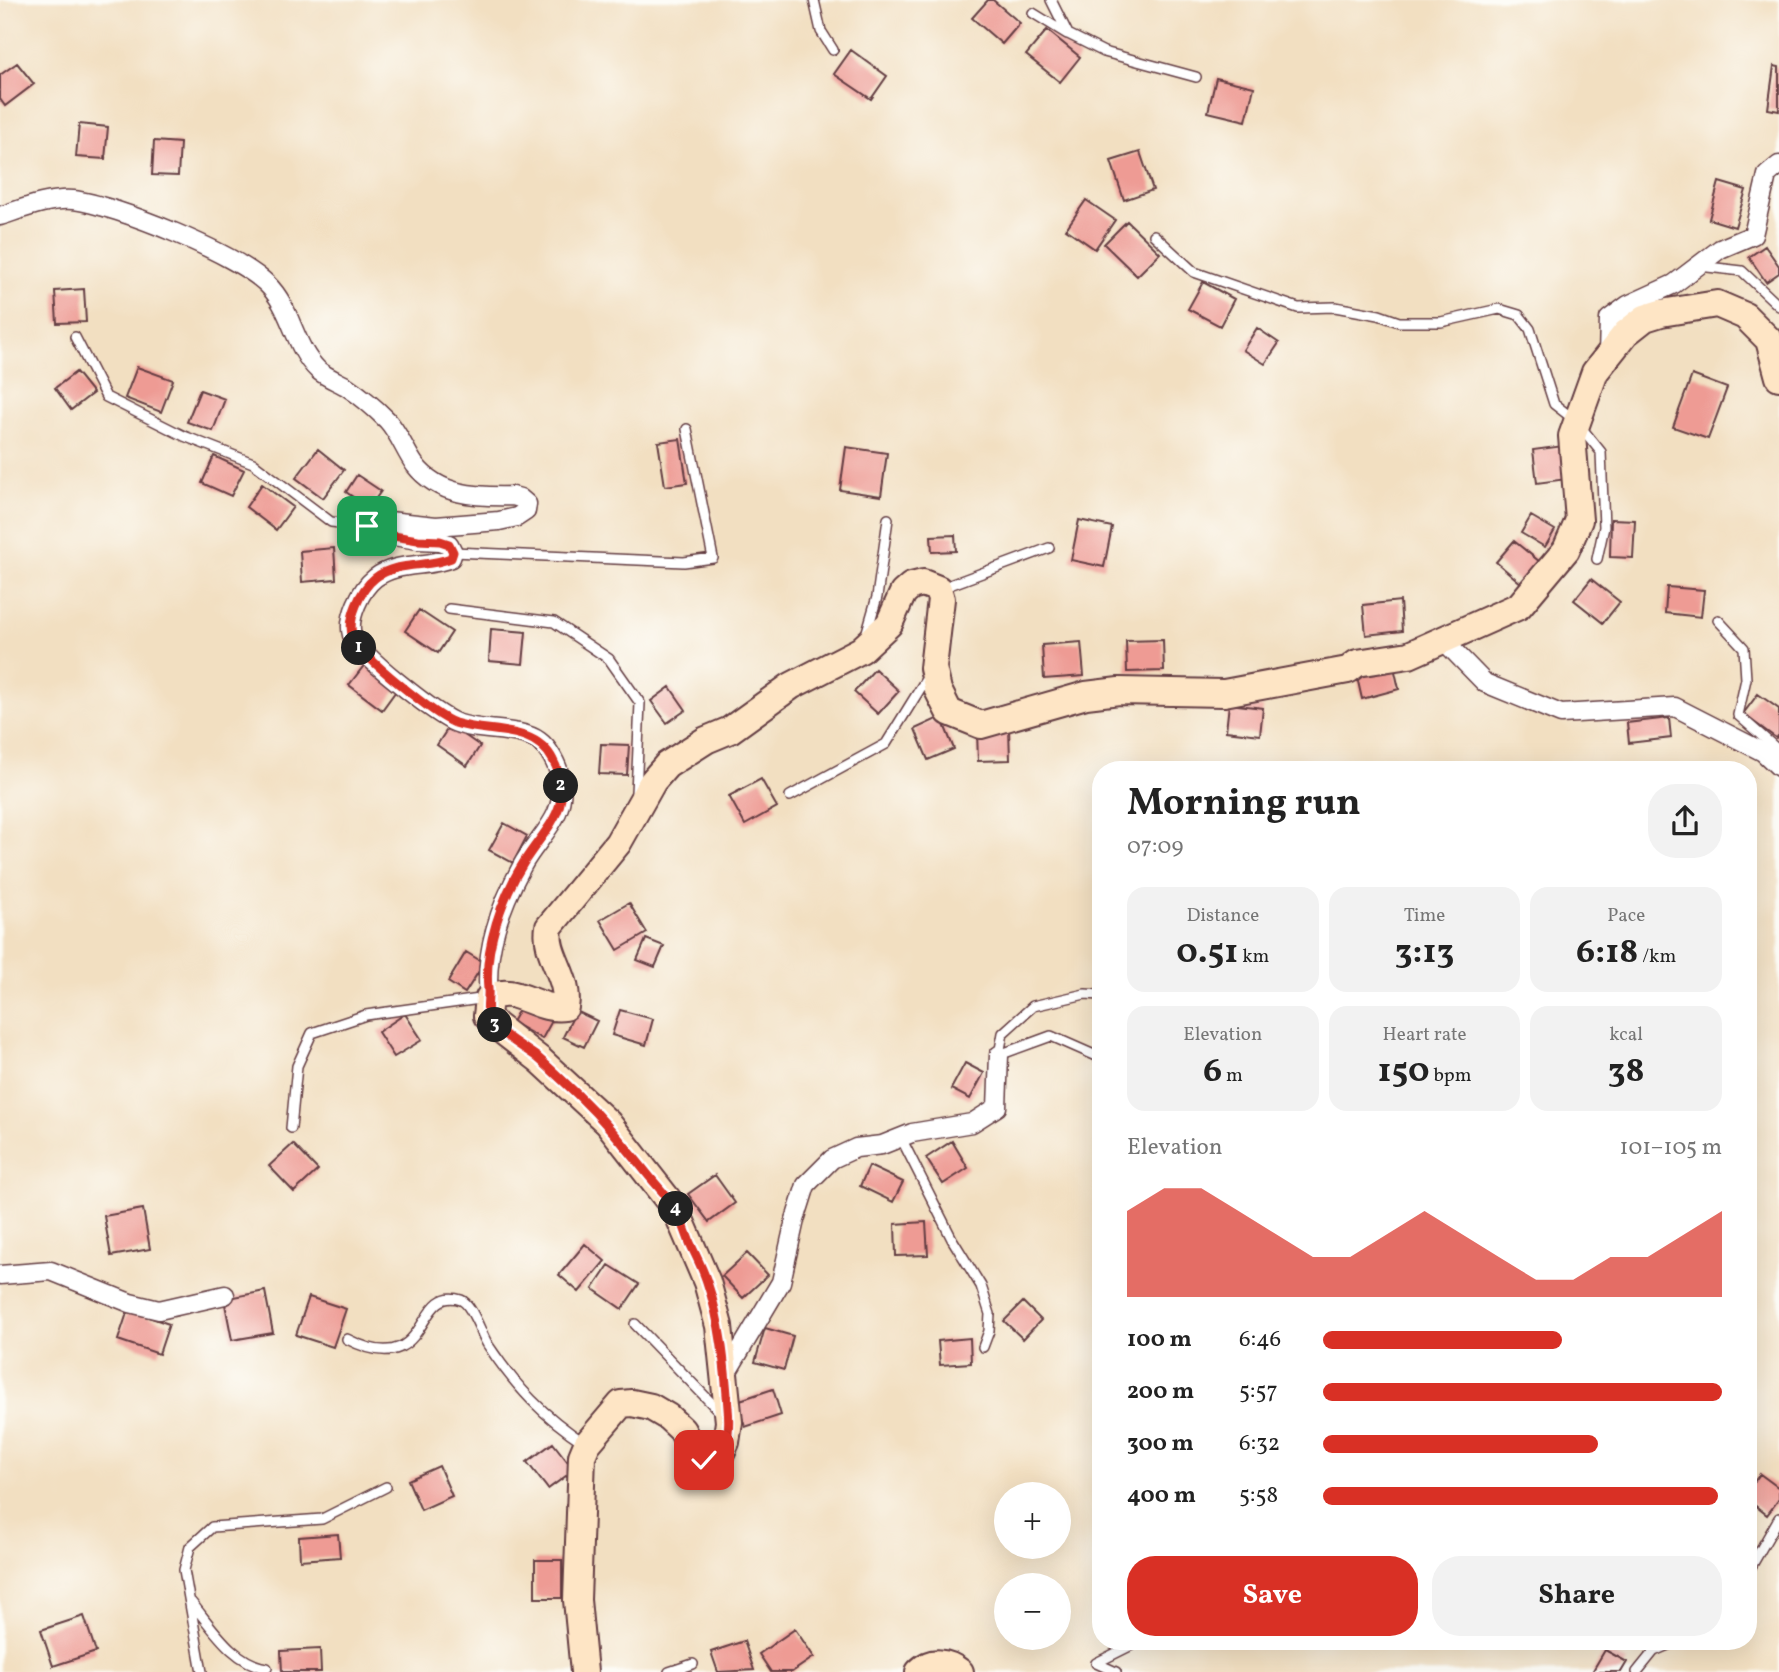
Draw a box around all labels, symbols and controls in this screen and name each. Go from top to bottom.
pin [337,496,397,556]
icon: arrive [348,507,386,545]
pin: 1 [342,630,376,666]
text: 1 [355,634,362,660]
pin: 2 [544,768,578,804]
text: 2 [556,772,565,798]
text: Morning run [1127,778,1361,831]
button: share [1648,784,1722,858]
text: 07:09 [1127,831,1183,863]
text: Distance [1186,903,1259,929]
text: Time [1404,903,1445,929]
text: Pace [1607,903,1645,929]
text: 0.51 [1176,929,1238,977]
text: 3:13 [1395,929,1454,977]
text: 6:18 [1576,929,1638,977]
text: km [1238,944,1269,970]
text: /km [1638,944,1676,970]
pin: 3 [477,1007,512,1042]
text: 3 [490,1011,499,1037]
text: Elevation [1183,1022,1262,1048]
text: Heart rate [1383,1022,1466,1048]
text: kcal [1609,1022,1643,1048]
text: 6 [1203,1048,1222,1096]
text: 150 [1377,1048,1430,1096]
text: 38 [1608,1048,1645,1096]
text: m [1222,1063,1243,1089]
text: bpm [1430,1063,1472,1089]
text: Elevation [1127,1132,1223,1164]
text: 101–105 m [1619,1132,1722,1164]
pin: 4 [658,1192,694,1226]
text: 4 [670,1195,681,1221]
text: 100 m [1127,1324,1192,1356]
text: 6:46 [1239,1324,1281,1356]
text: 200 m [1127,1376,1194,1408]
text: 5:57 [1239,1376,1278,1408]
text: 300 m [1127,1428,1194,1460]
text: 6:32 [1239,1428,1280,1460]
pin [674,1430,734,1490]
icon: check [685,1441,723,1479]
text: 400 m [1127,1480,1196,1512]
text: 5:58 [1239,1480,1278,1512]
map controls [994,1482,1071,1650]
button: + [994,1482,1071,1559]
button: Save [1127,1556,1418,1636]
button: Share [1432,1556,1722,1636]
button: − [994,1573,1071,1650]

